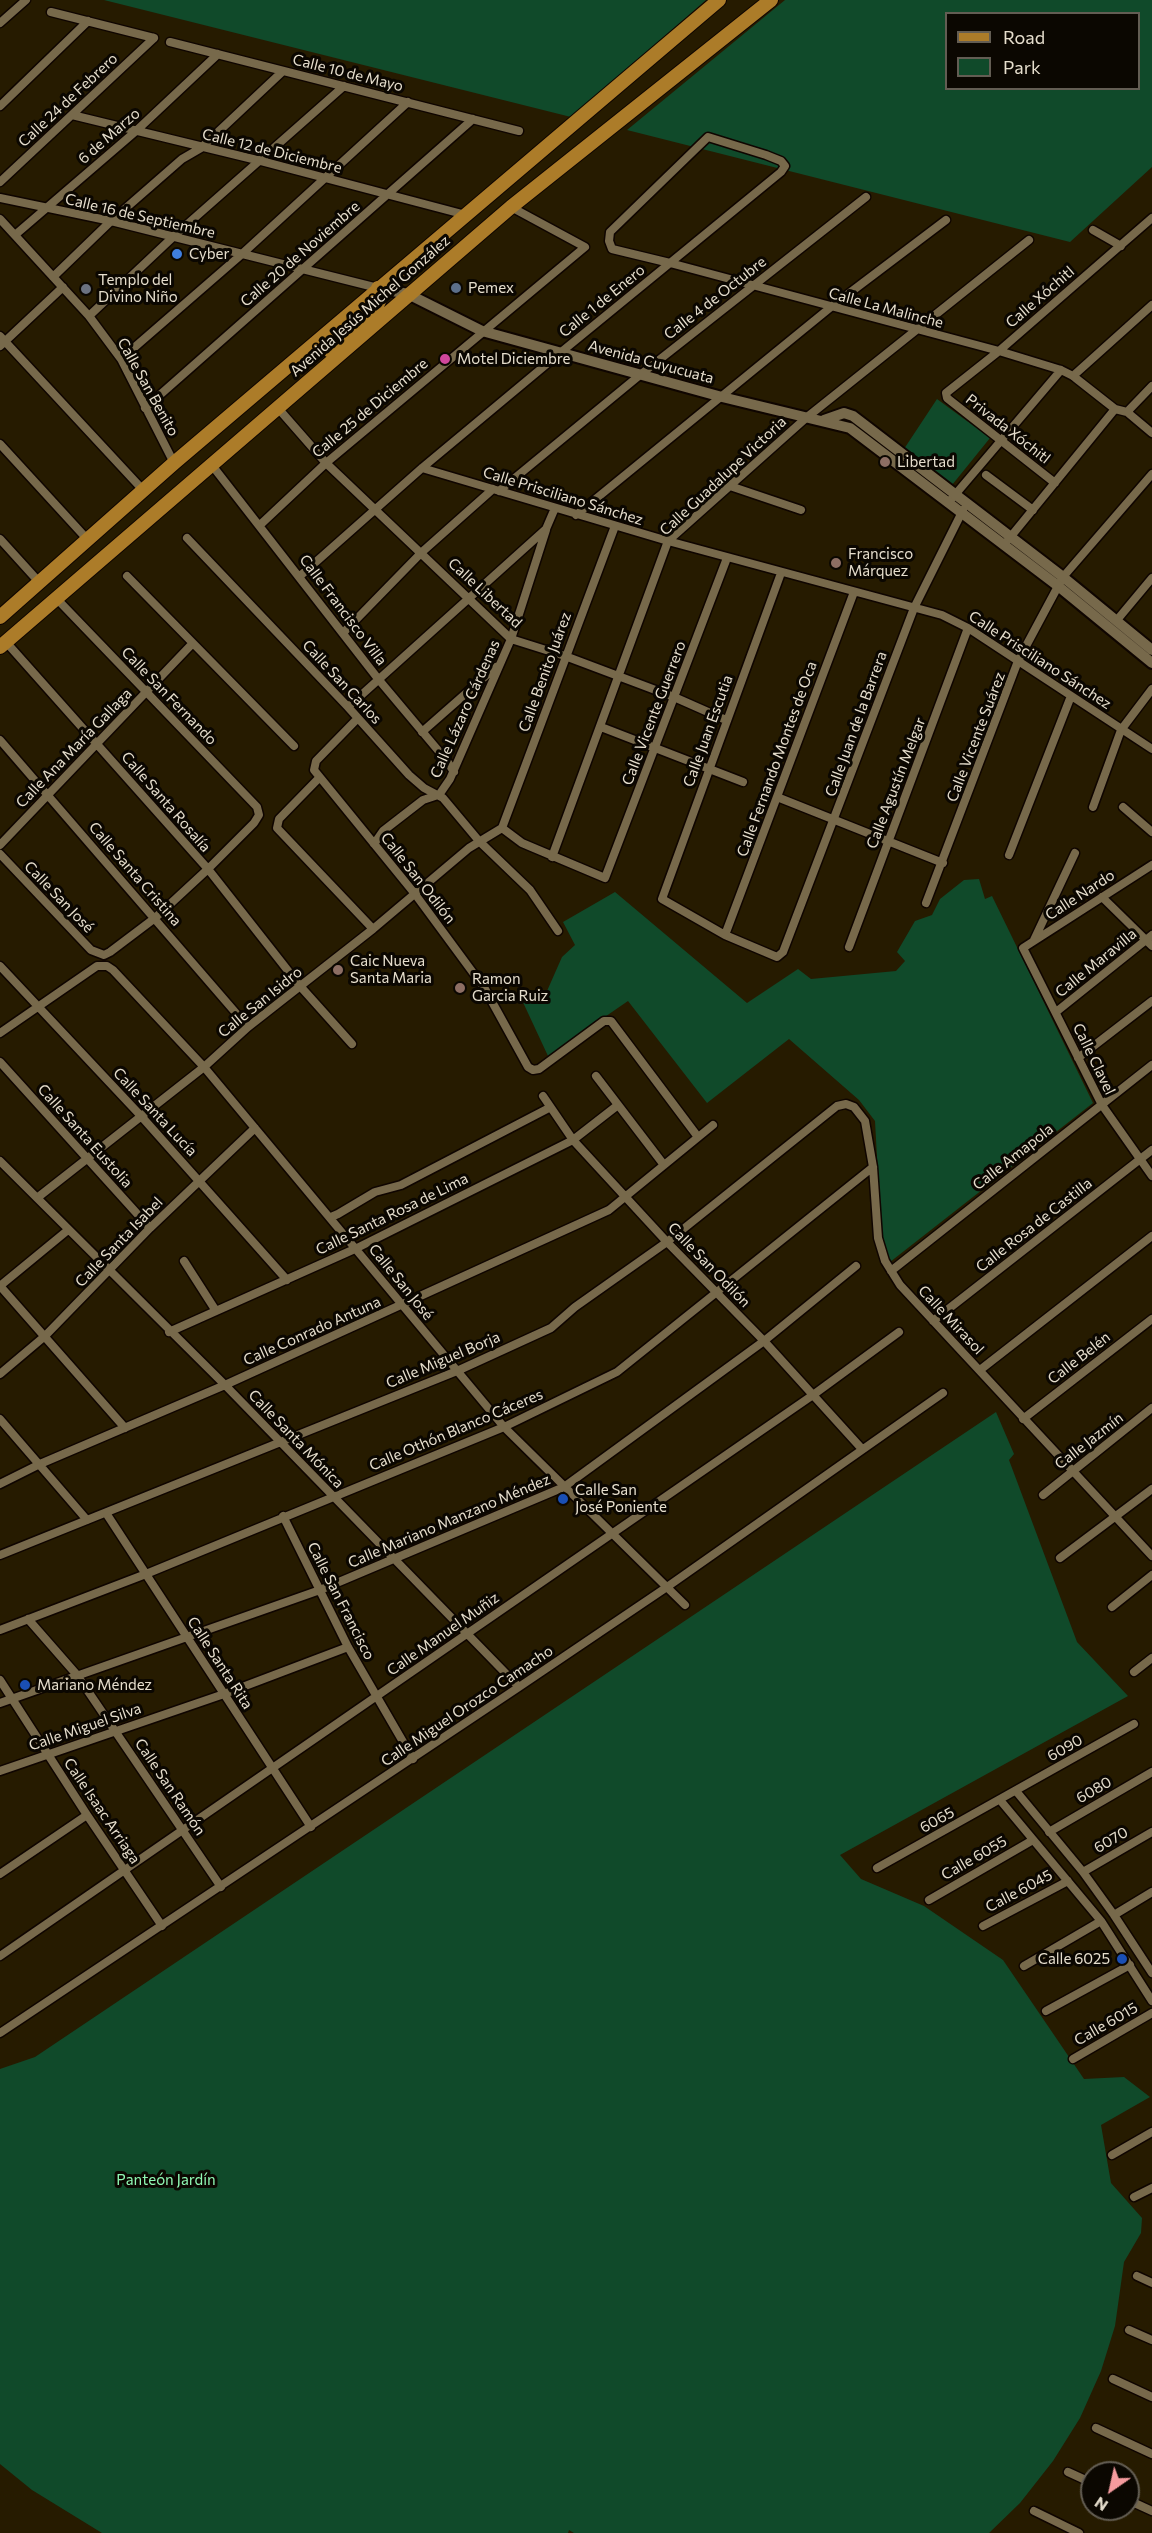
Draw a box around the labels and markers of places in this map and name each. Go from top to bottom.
place label: Cyber [189,245,230,263]
marker: Cyber [170,247,184,261]
place label: Templo del Divino Niño [98,271,178,306]
place label: Pemex [468,279,514,297]
marker: Pemex [449,281,463,295]
marker: Templo del Divino Niño [79,282,93,296]
place label: Motel Diciembre [457,350,571,368]
marker: Motel Diciembre [438,352,452,366]
place label: Libertad [897,453,955,471]
marker: Libertad [878,455,892,469]
place label: Francisco Márquez [848,545,913,580]
marker: Francisco Márquez [829,556,843,570]
place label: Caic Nueva Santa Maria [350,952,432,987]
marker: Caic Nueva Santa Maria [331,963,345,977]
place label: Ramon Garcia Ruiz [472,970,548,1005]
marker: Ramon Garcia Ruiz [453,981,467,995]
place label: Calle San José Poniente [575,1481,667,1516]
marker: Calle San José Poniente [556,1492,570,1506]
place label: Mariano Méndez [37,1676,152,1694]
marker: Mariano Méndez [18,1678,32,1692]
place label: Calle 6025 [1038,1950,1110,1968]
marker: Calle 6025 [1115,1952,1129,1966]

